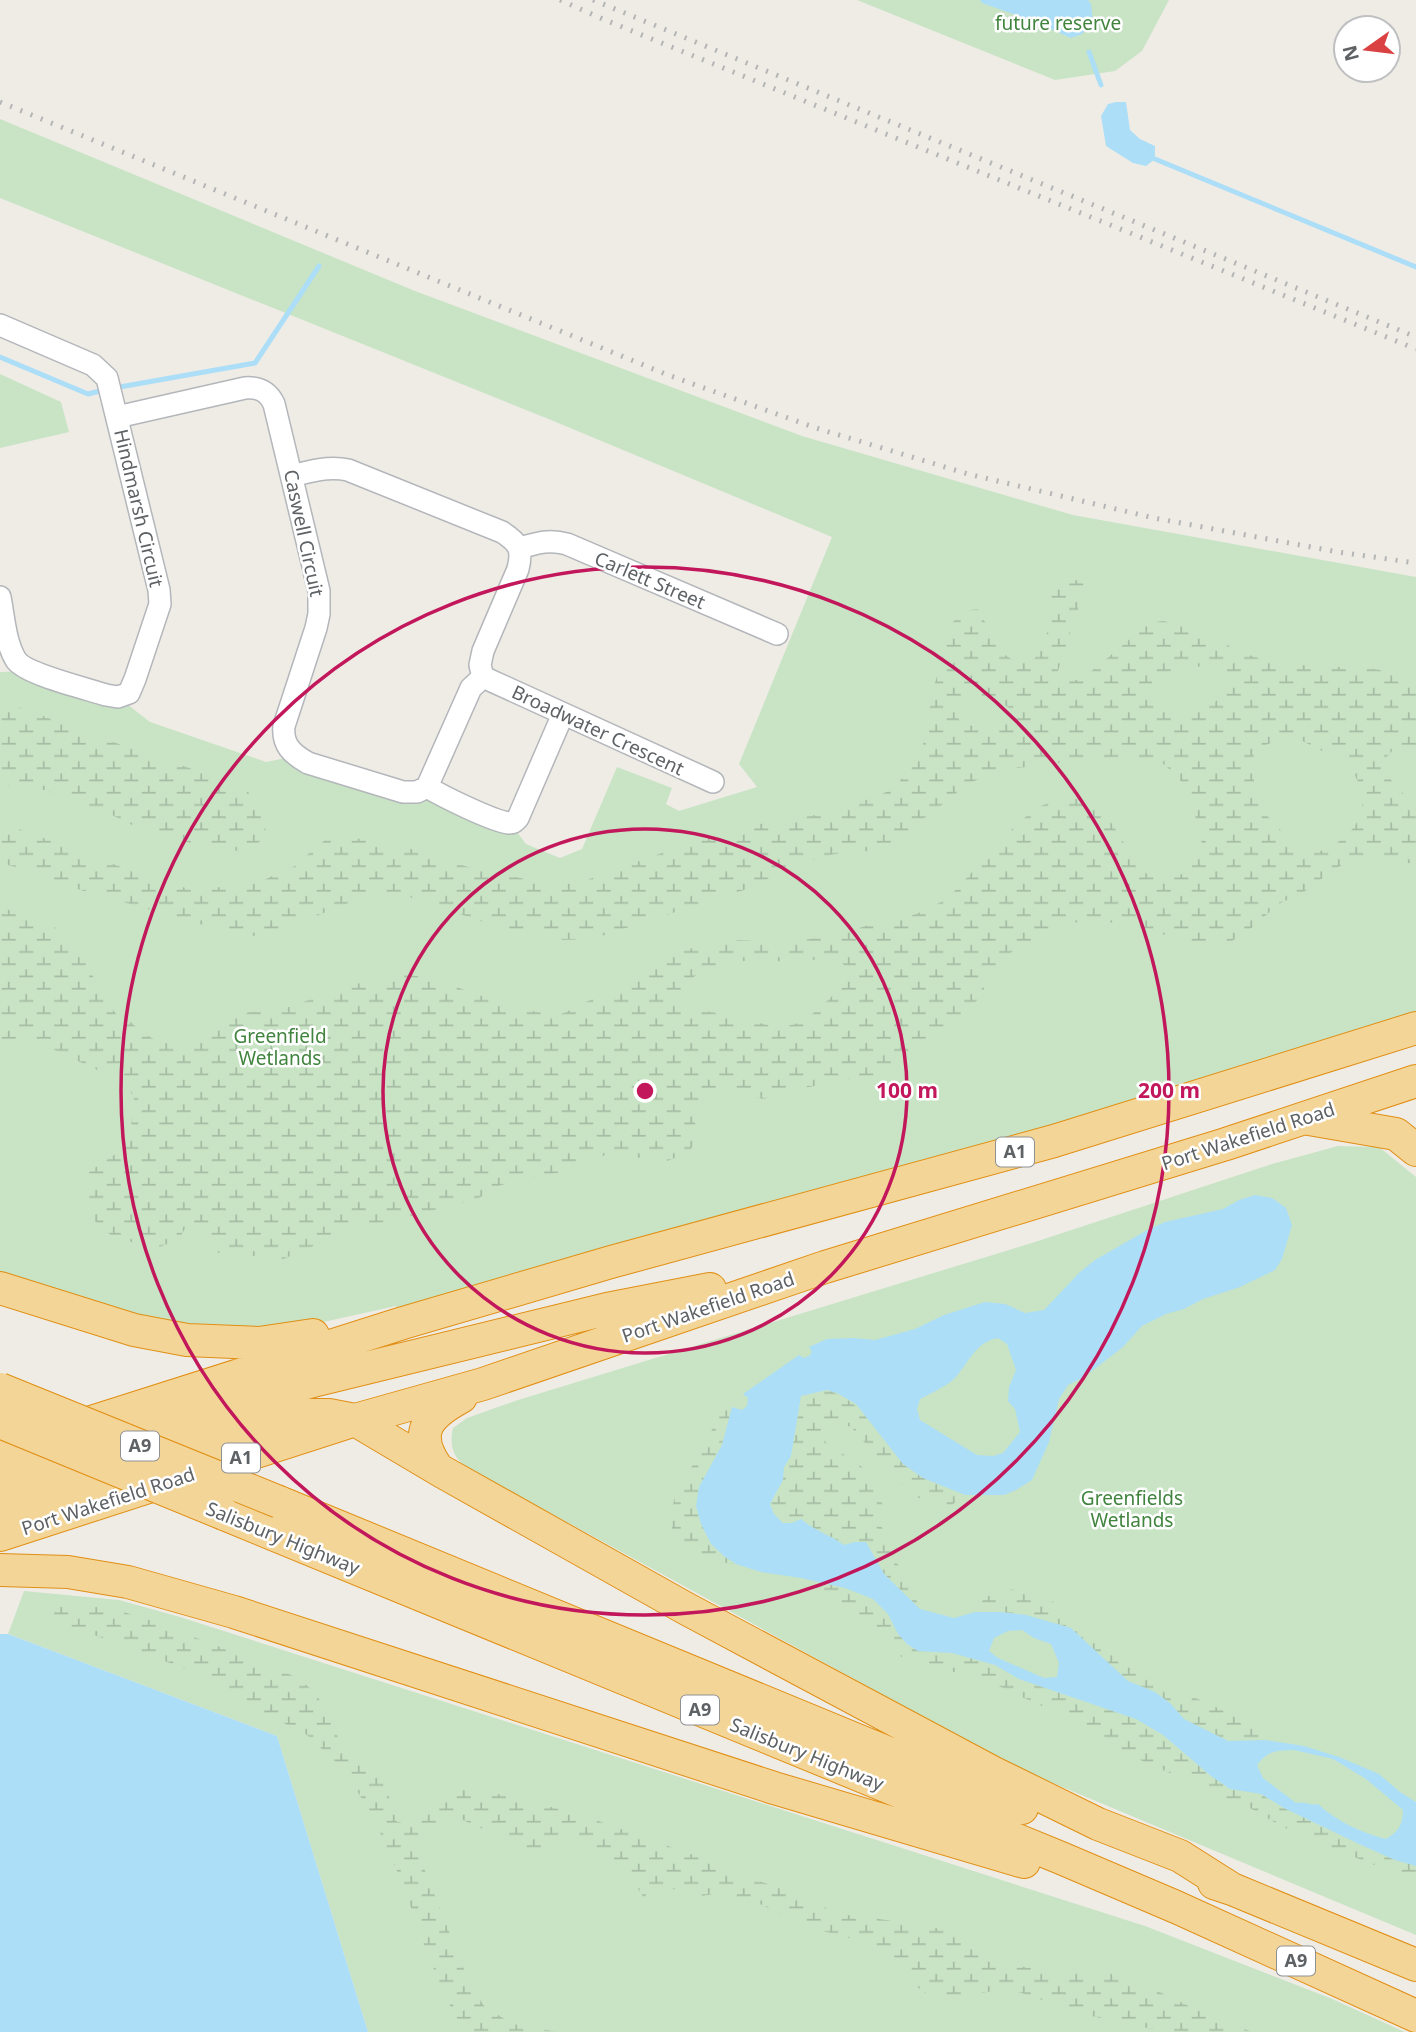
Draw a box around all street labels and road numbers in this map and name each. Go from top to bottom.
street label: Hindmarsh Circuit [108,426,170,590]
street label: Caswell Circuit [278,467,330,599]
street label: Carlett Street [591,545,709,615]
street label: Broadwater Crescent [508,679,689,781]
street label: Port Wakefield Road [1158,1096,1338,1176]
road number: A1 [996,1138,1034,1167]
street label: Port Wakefield Road [618,1265,798,1349]
road number: A9 [121,1432,159,1461]
road number: A1 [222,1443,260,1472]
street label: Port Wakefield Road [18,1461,198,1541]
street label: Salisbury Highway [202,1495,364,1581]
road number: A9 [681,1695,719,1724]
street label: Salisbury Highway [726,1711,888,1797]
road number: A9 [1277,1947,1315,1976]

